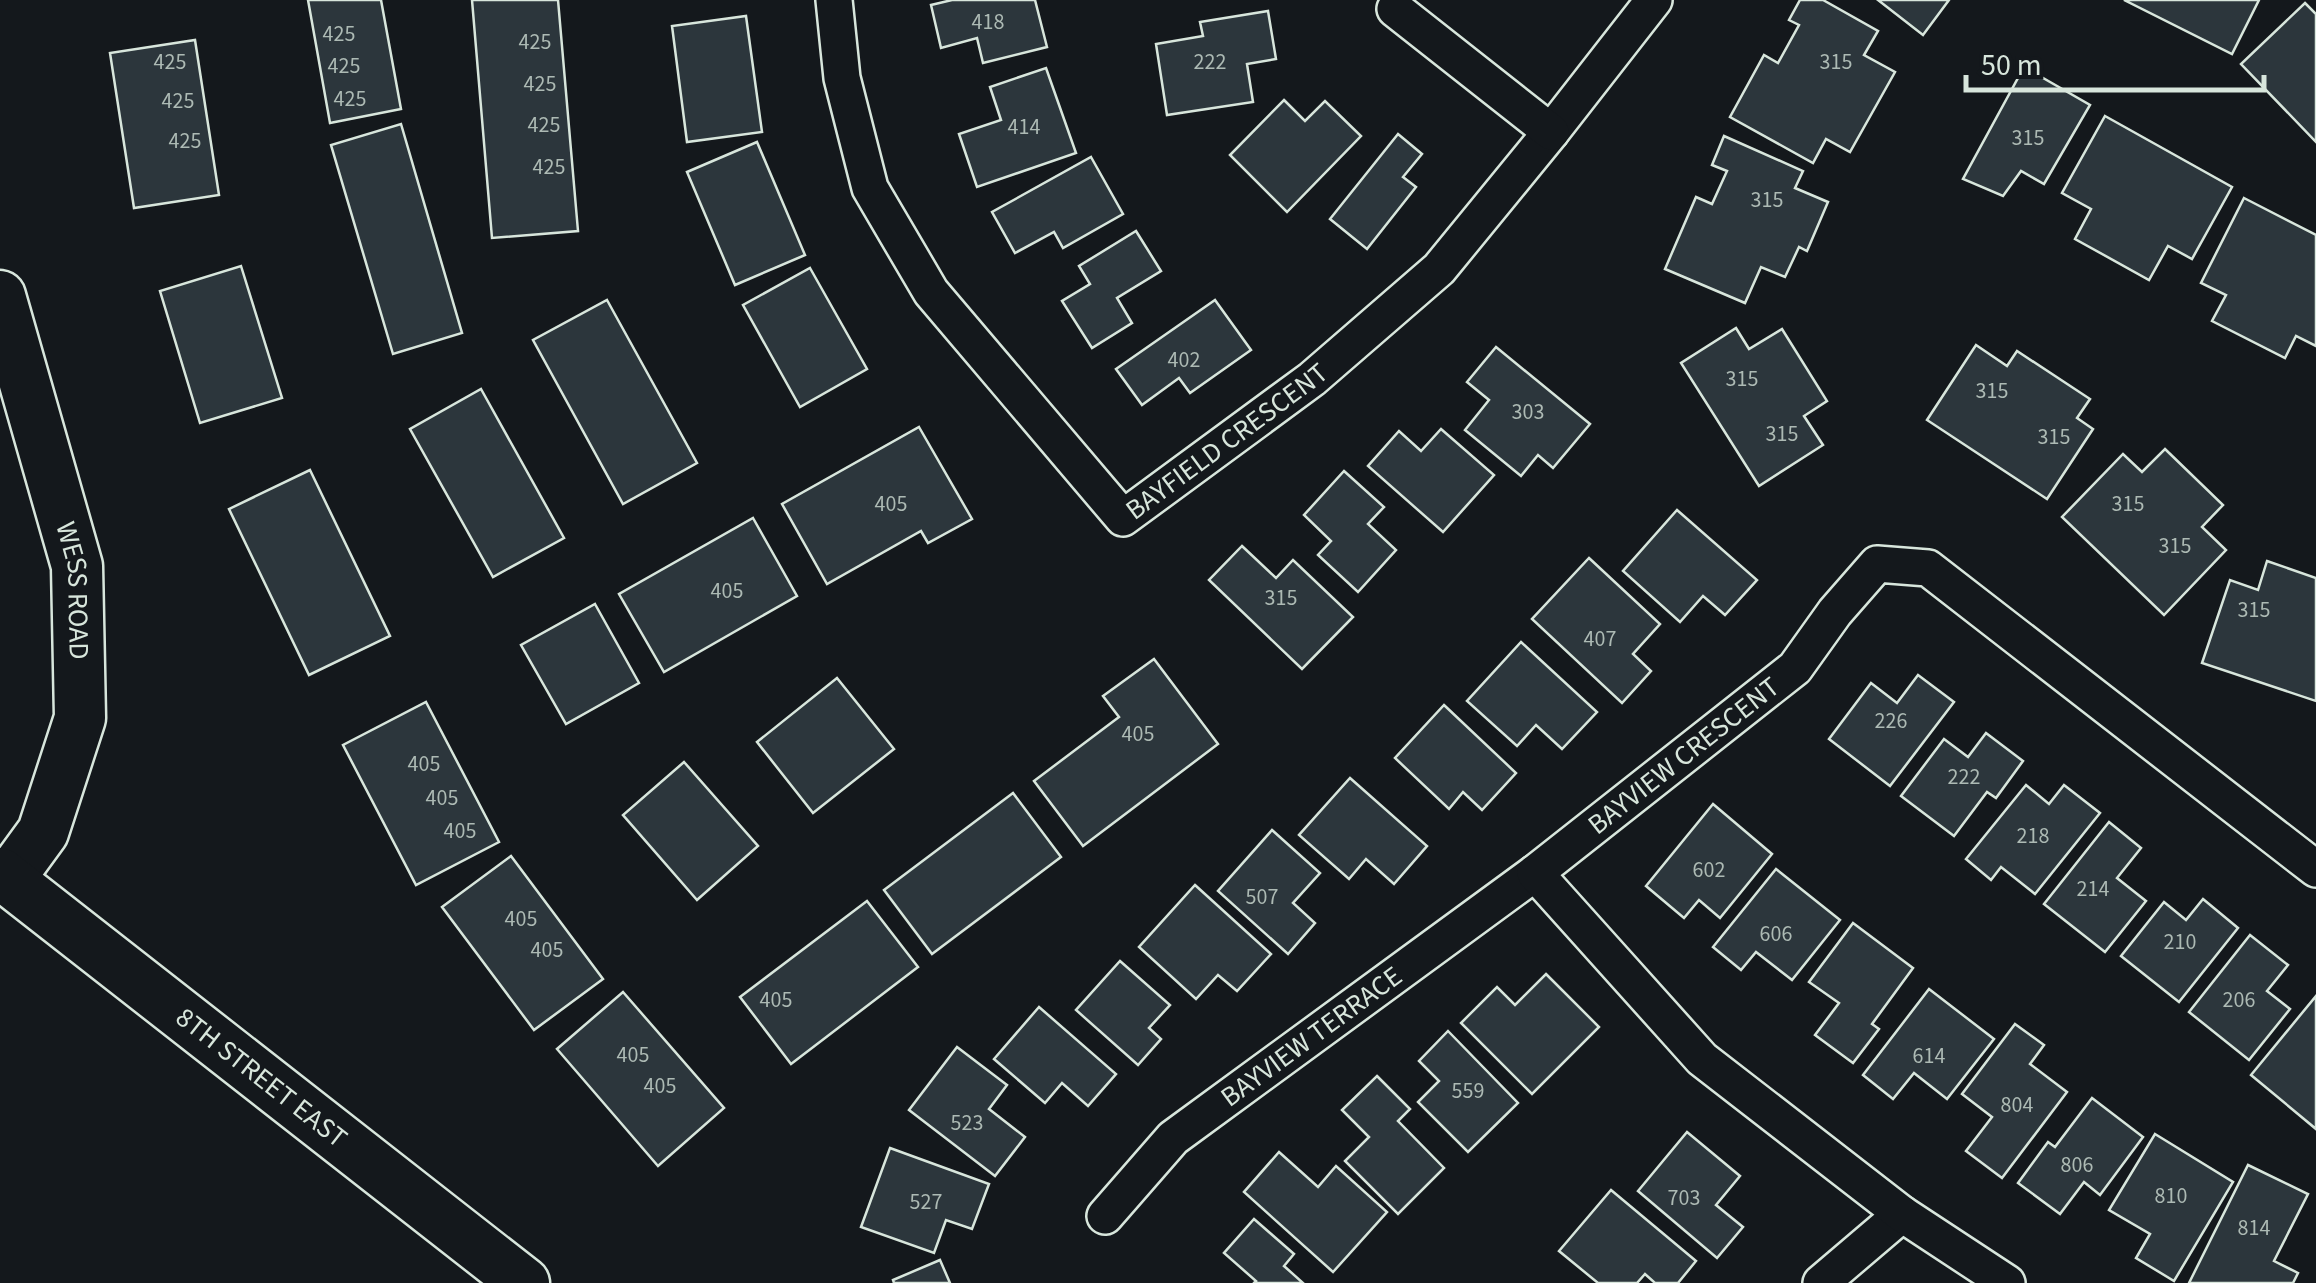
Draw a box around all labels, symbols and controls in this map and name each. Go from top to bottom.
house number: 418 [972,6,1004,38]
house number: 425 [323,18,355,50]
house number: 425 [519,26,551,58]
scale bar [1966,30,2264,92]
text: 50 m [1981,44,2042,87]
house number: 425 [154,46,186,78]
house number: 222 [1194,46,1226,78]
house number: 315 [1820,46,1852,78]
house number: 425 [328,50,360,82]
house number: 425 [524,68,556,100]
house number: 425 [334,83,366,115]
house number: 425 [162,85,194,117]
house number: 425 [528,109,560,141]
house number: 414 [1008,111,1040,143]
house number: 315 [2012,122,2044,154]
house number: 425 [169,125,201,157]
house number: 425 [533,151,565,183]
house number: 315 [1751,184,1783,216]
house number: 402 [1168,344,1200,376]
street label: BAYFIELD CRESCENT [1117,354,1337,530]
house number: 315 [1726,363,1758,395]
house number: 315 [1976,375,2008,407]
house number: 303 [1512,396,1544,428]
house number: 315 [1766,418,1798,450]
house number: 315 [2038,421,2070,453]
house number: 405 [875,488,907,520]
house number: 315 [2112,488,2144,520]
street label: WESS ROAD [45,517,99,660]
house number: 315 [2159,530,2191,562]
house number: 405 [711,575,743,607]
house number: 315 [1265,582,1297,614]
house number: 315 [2238,594,2270,626]
house number: 407 [1584,623,1616,655]
street label: BAYVIEW CRESCENT [1579,667,1788,844]
house number: 226 [1875,705,1907,737]
house number: 405 [1122,718,1154,750]
house number: 405 [408,748,440,780]
house number: 222 [1948,761,1980,793]
house number: 405 [426,782,458,814]
house number: 405 [444,815,476,847]
house number: 218 [2017,820,2049,852]
house number: 602 [1693,854,1725,886]
house number: 214 [2077,873,2109,905]
house number: 507 [1246,881,1278,913]
house number: 405 [505,903,537,935]
house number: 606 [1760,918,1792,950]
house number: 210 [2164,926,2196,958]
house number: 405 [531,934,563,966]
street label: BAYVIEW TERRACE [1212,957,1410,1117]
house number: 405 [760,984,792,1016]
house number: 206 [2223,984,2255,1016]
street label: 8TH STREET EAST [167,998,356,1157]
house number: 405 [617,1039,649,1071]
house number: 614 [1913,1040,1945,1072]
house number: 405 [644,1070,676,1102]
house number: 559 [1452,1075,1484,1107]
house number: 804 [2001,1089,2033,1121]
house number: 523 [951,1107,983,1139]
house number: 806 [2061,1149,2093,1181]
house number: 810 [2155,1180,2187,1212]
house number: 703 [1668,1182,1700,1214]
house number: 527 [910,1186,942,1218]
house number: 814 [2238,1212,2270,1244]

